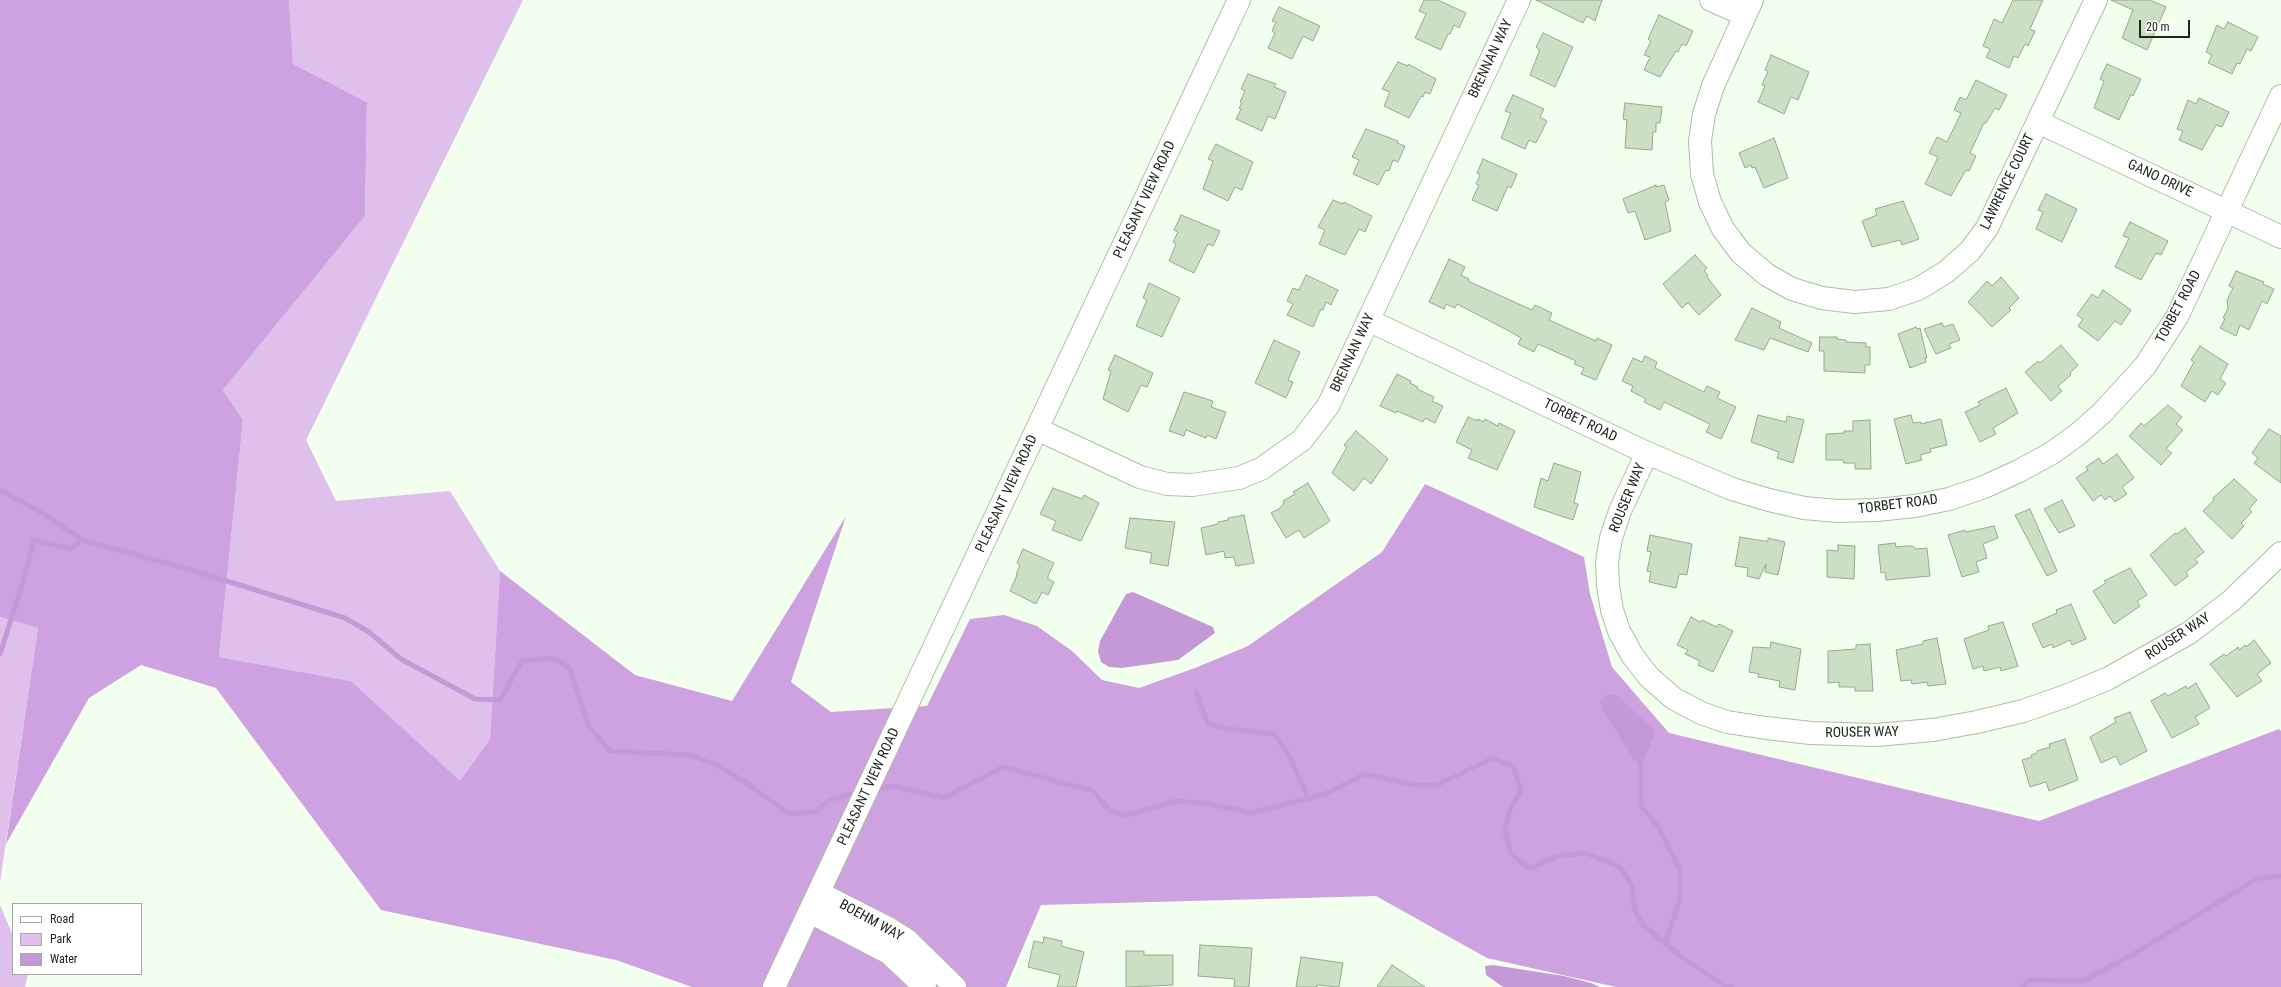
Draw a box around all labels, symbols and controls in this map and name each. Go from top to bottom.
scale bar [2141,12,2192,38]
street label: BRENNAN WAY [1466,17,1516,101]
text: 20 m [2146,20,2170,34]
street label: LAWRENCE COURT [1978,131,2038,233]
street label: PLEASANT VIEW ROAD [1110,139,1180,261]
street label: GANO DRIVE [2125,157,2195,201]
street label: TORBET ROAD [2153,268,2205,346]
street label: BRENNAN WAY [1328,311,1378,395]
street label: TORBET ROAD [1540,396,1620,446]
street label: PLEASANT VIEW ROAD [972,433,1042,555]
street label: ROUSER WAY [1606,461,1650,535]
street label: TORBET ROAD [1857,492,1939,518]
street label: ROUSER WAY [2143,610,2213,664]
street label: ROUSER WAY [1825,724,1899,742]
street label: PLEASANT VIEW ROAD [834,726,904,848]
street label: BOEHM WAY [836,897,906,945]
legend [12,903,142,975]
text: Road [50,912,74,926]
text: Park [50,932,71,946]
text: Water [50,952,78,966]

